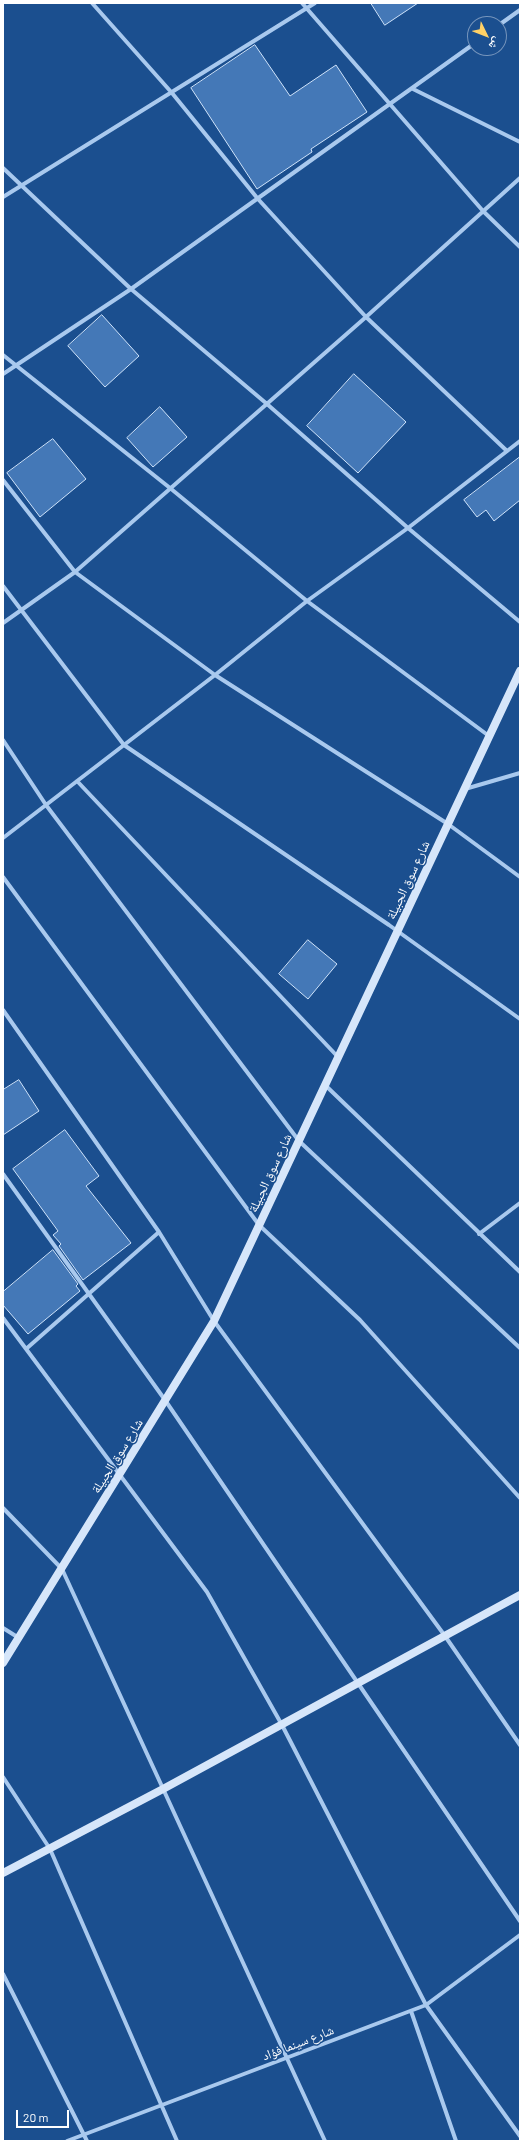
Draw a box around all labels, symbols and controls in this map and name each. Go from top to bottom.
north arrow [467,16,507,56]
text: ش [487,35,504,53]
street label: شارع سوق الجبيلة [383,838,433,922]
street label: شارع سوق الجبيلة [245,1131,295,1215]
street label: شارع سوق الجبيلة [88,1416,146,1496]
street label: شارع سينما فؤاد [260,2022,336,2064]
scale bar [18,2102,71,2128]
text: 20 m [23,2110,49,2124]

